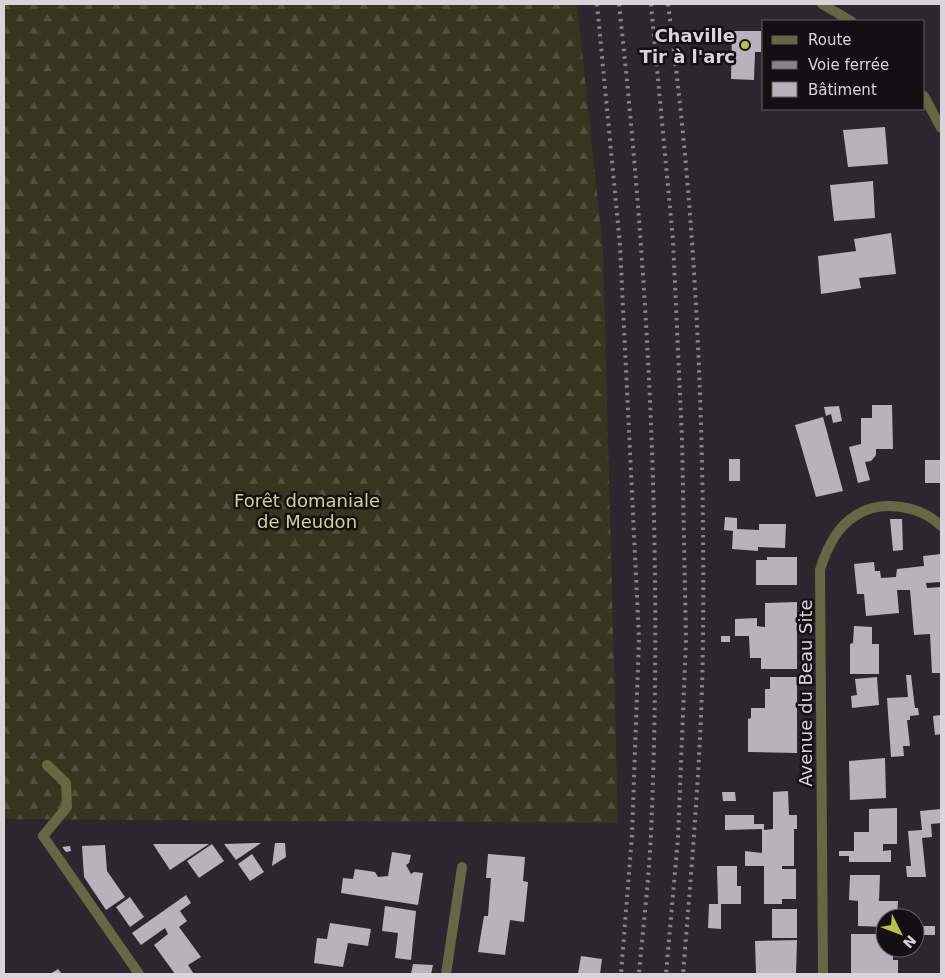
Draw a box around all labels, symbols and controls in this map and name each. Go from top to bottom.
legend [762,20,925,110]
place label: Chaville Tir à l'arc [640,25,735,67]
text: Route [808,31,852,49]
marker: Chaville Tir à l'arc [739,39,751,51]
text: Voie ferrée [808,56,889,74]
text: Bâtiment [808,81,877,99]
park label: Forêt domaniale de Meudon [234,490,380,532]
street label: Avenue du Beau Site [795,599,816,787]
north arrow [875,908,925,958]
text: N [900,932,920,951]

